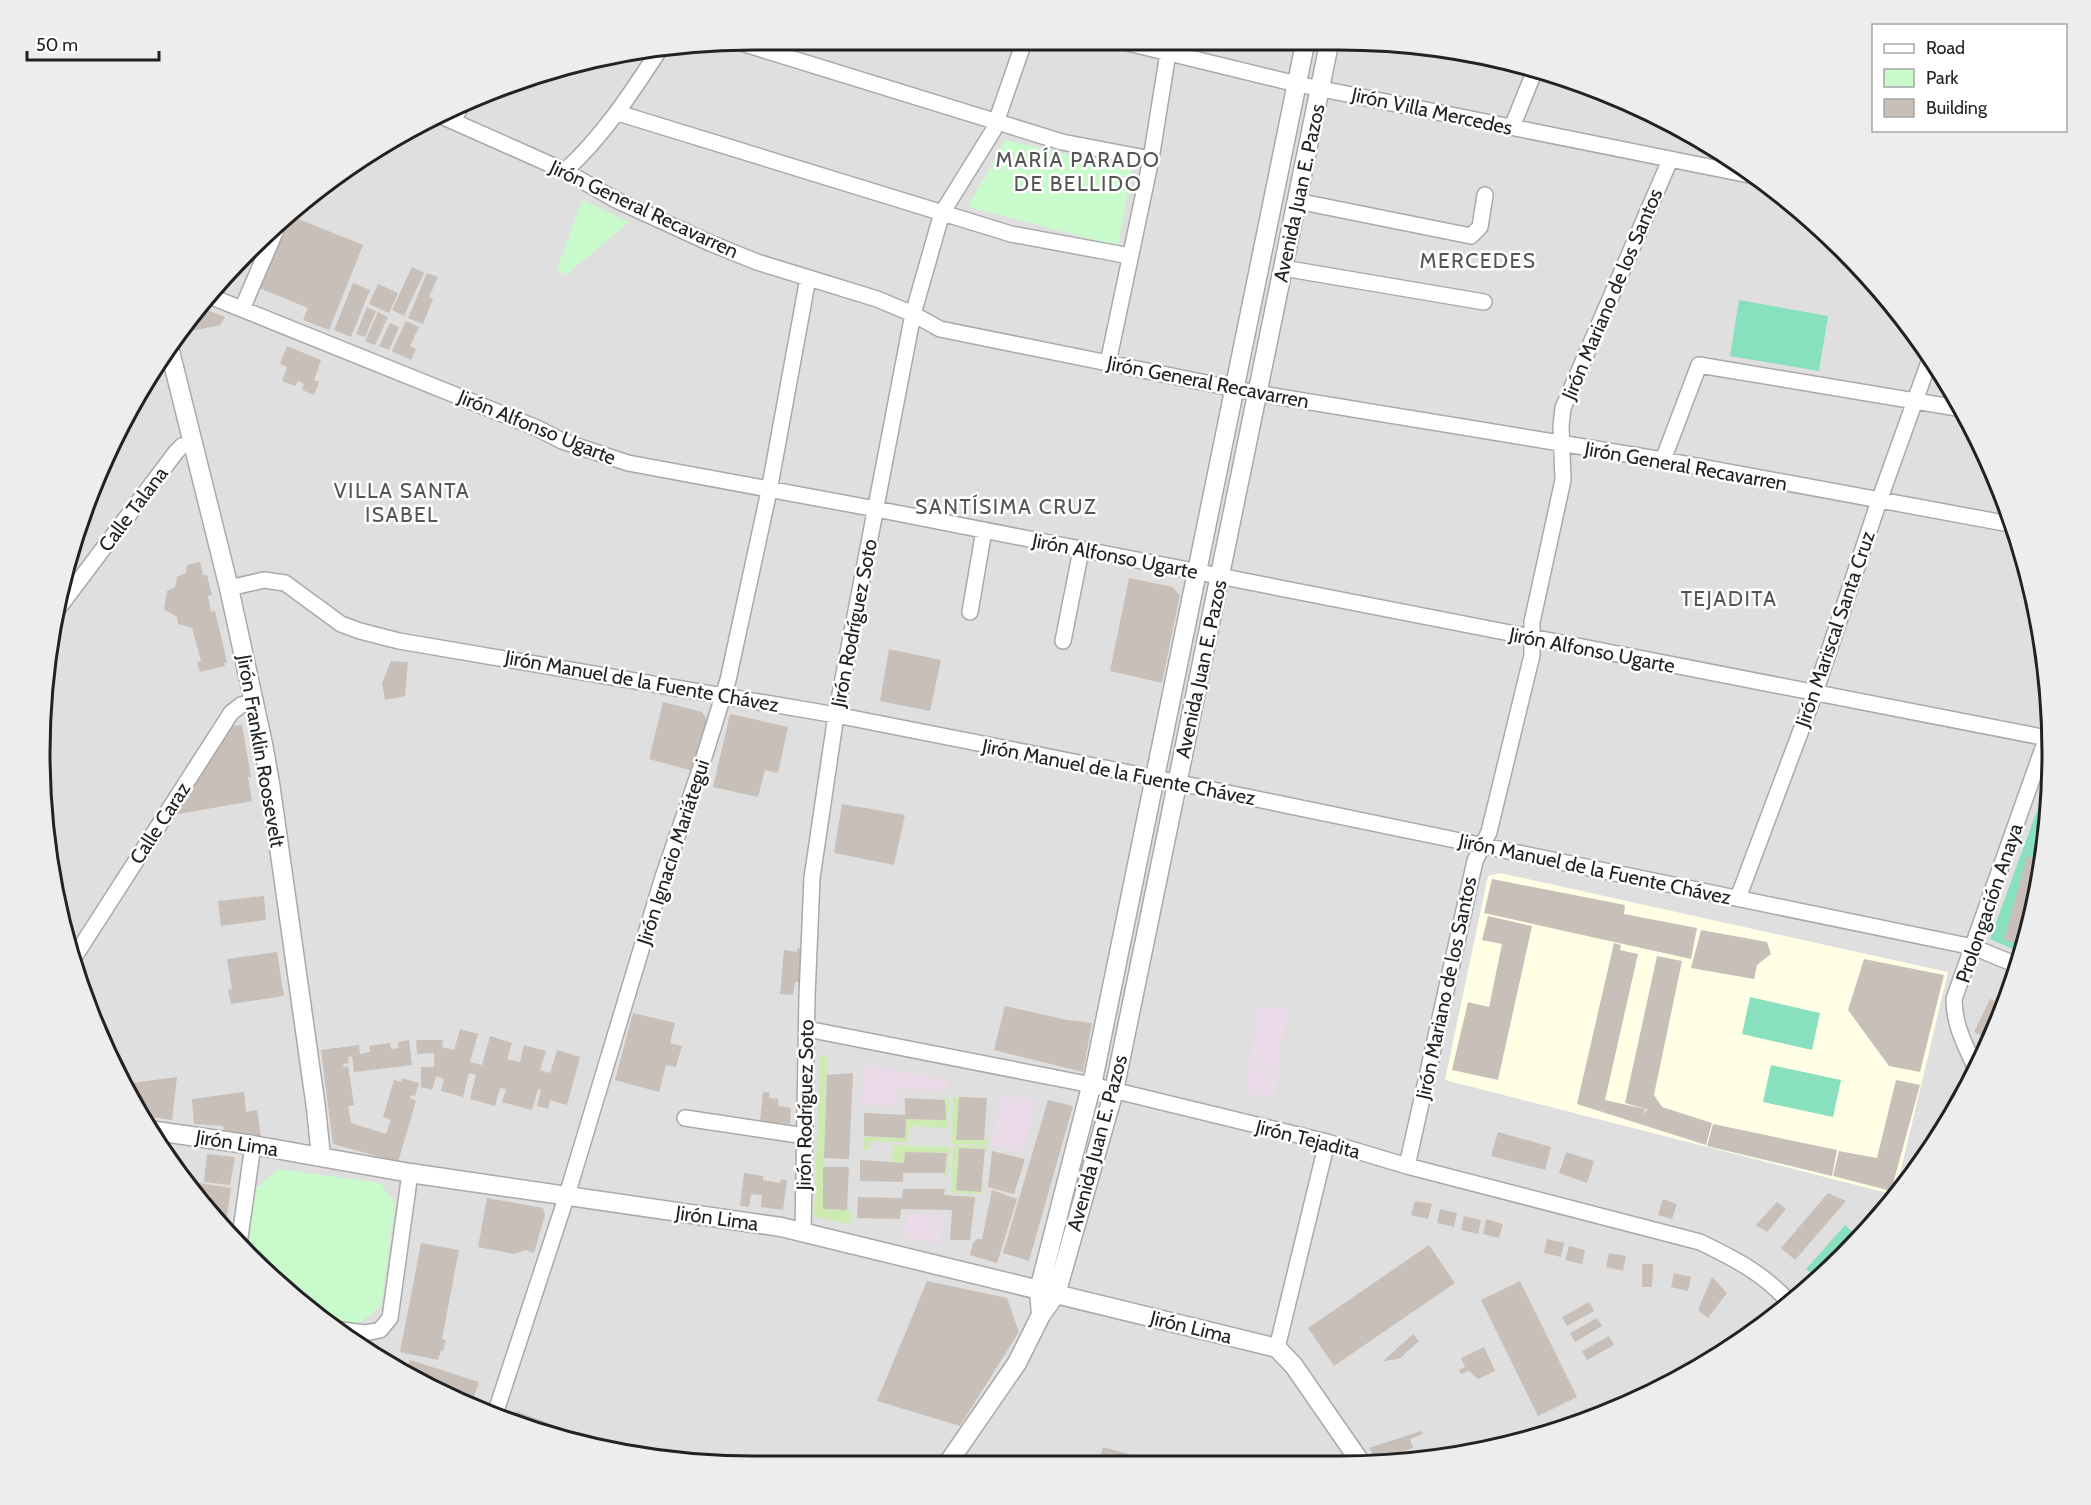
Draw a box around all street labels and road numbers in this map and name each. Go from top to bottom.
street label: Jirón Villa Mercedes [1348,82,1515,140]
street label: Avenida Juan E. Pazos [1268,102,1330,284]
street label: Jirón General Recavarren [545,154,742,263]
street label: Jirón Mariano de los Santos [1556,185,1667,404]
street label: Jirón General Recavarren [1104,350,1311,413]
street label: Jirón Alfonso Ugarte [454,384,619,470]
street label: Jirón General Recavarren [1582,436,1789,496]
street label: Calle Talana [93,461,173,556]
street label: Jirón Alfonso Ugarte [1029,528,1200,584]
street label: Jirón Mariscal Santa Cruz [1790,528,1880,731]
street label: Jirón Rodríguez Soto [826,537,882,710]
street label: Avenida Juan E. Pazos [1170,578,1232,760]
street label: Jirón Alfonso Ugarte [1506,622,1677,678]
street label: Jirón Manuel de la Fuente Chávez [502,645,781,717]
street label: Jirón Franklin Roosevelt [232,652,290,850]
street label: Jirón Manuel de la Fuente Chávez [979,734,1258,810]
street label: Jirón Ignacio Mariátegui [631,756,714,949]
street label: Calle Caraz [125,777,195,869]
street label: Prolongación Anaya [1950,820,2028,986]
street label: Jirón Manuel de la Fuente Chávez [1456,828,1733,910]
street label: Jirón Mariano de los Santos [1410,875,1481,1102]
street label: Jirón Rodríguez Soto [791,1019,818,1192]
street label: Avenida Juan E. Pazos [1062,1052,1132,1234]
street label: Jirón Tejadita [1252,1114,1363,1164]
street label: Jirón Lima [193,1124,280,1161]
street label: Jirón Lima [673,1200,760,1236]
street label: Jirón Lima [1147,1305,1235,1349]

